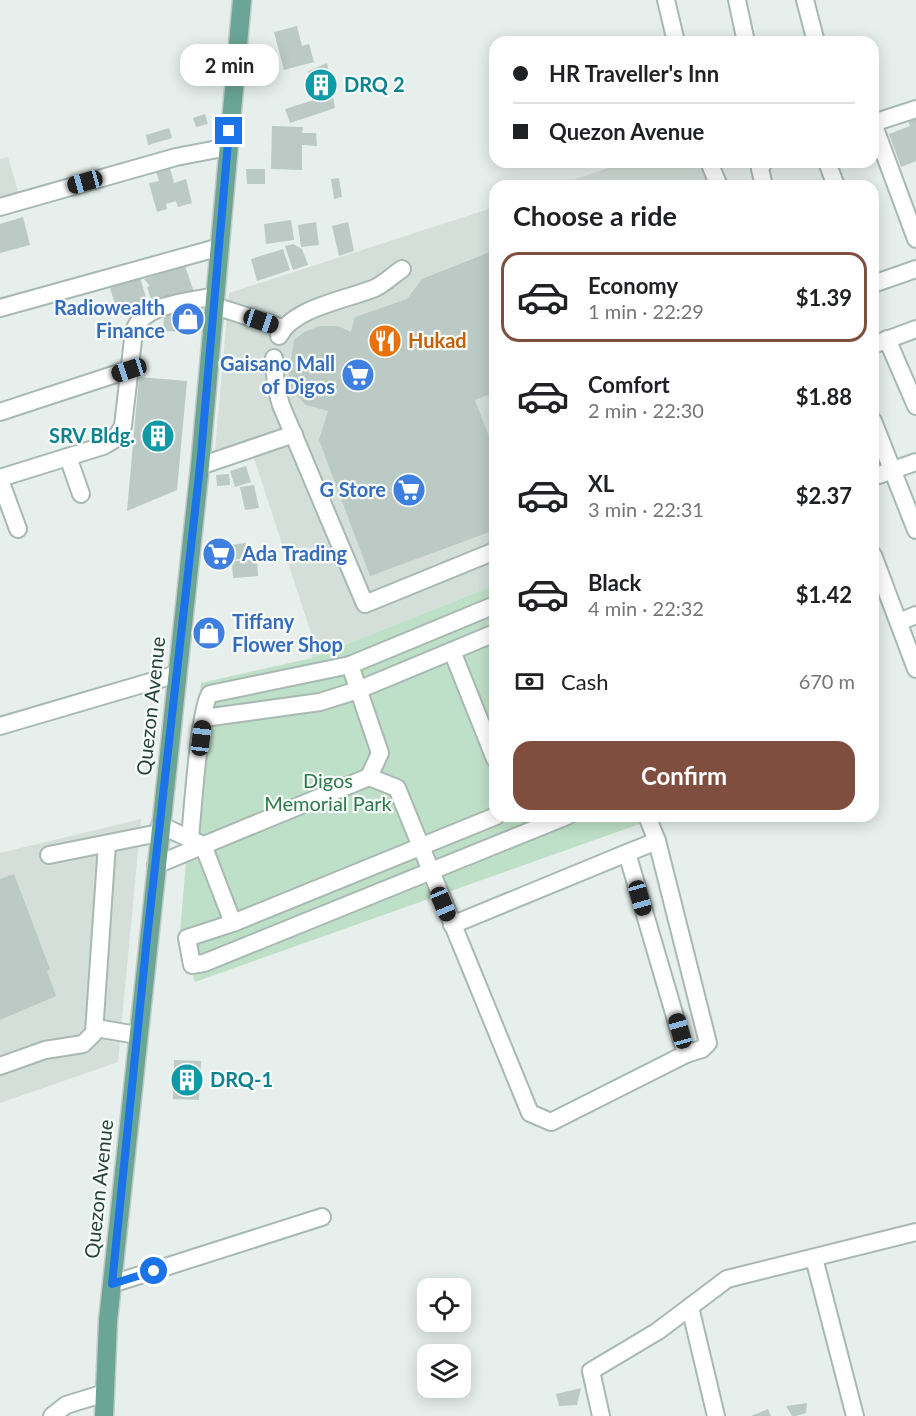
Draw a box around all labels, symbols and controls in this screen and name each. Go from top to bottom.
callout: 2 min [180,44,278,86]
text: 2 min [205,53,254,77]
text: HR Traveller's Inn [549,60,719,87]
building icon: DRQ 2 [303,67,339,103]
place label: DRQ 2 [344,72,405,96]
route end [215,117,242,144]
text: Quezon Avenue [549,118,704,145]
car [65,168,105,196]
text: Choose a ride [513,199,677,232]
icon: car [516,270,570,324]
text: Economy [588,272,678,299]
text: $1.39 [796,284,852,311]
place label: Radiowealth Finance [54,295,165,342]
text: 1 min · 22:29 [588,299,704,323]
shop icon: Radiowealth Finance [170,301,206,337]
car [241,307,281,335]
restaurant icon: Hukad [367,323,403,359]
place label: Hukad [408,328,467,352]
place label: Gaisano Mall of Digos [220,351,335,398]
car [109,356,149,384]
supermarket icon: Gaisano Mall of Digos [340,357,376,393]
icon: car [516,369,570,423]
text: Comfort [588,371,670,398]
text: $1.88 [796,383,852,410]
text: 2 min · 22:30 [588,398,704,422]
building icon: SRV Bldg. [140,418,176,454]
place label: SRV Bldg. [49,423,135,447]
icon: car [516,468,570,522]
text: XL [588,470,614,497]
supermarket icon: G Store [391,472,427,508]
place label: G Store [319,477,386,501]
text: $2.37 [796,482,852,509]
text: 3 min · 22:31 [588,497,704,521]
supermarket icon: Ada Trading [201,536,237,572]
place label: Ada Trading [241,541,348,565]
icon: car [516,567,570,621]
text: Black [588,569,641,596]
text: $1.42 [796,581,852,608]
text: 4 min · 22:32 [588,596,704,620]
place label: Tiffany Flower Shop [232,609,343,656]
shop icon: Tiffany Flower Shop [191,615,227,651]
street label: Quezon Avenue [131,635,169,777]
icon: cash [513,665,546,698]
text: Cash [561,668,608,695]
text: 670 m [799,669,855,693]
car [190,719,212,757]
button: Confirm [513,741,855,810]
park label: Digos Memorial Park [264,768,393,815]
car [626,878,654,918]
car [428,884,458,924]
car [666,1011,694,1051]
building icon: DRQ-1 [169,1062,205,1098]
place label: DRQ-1 [210,1067,273,1091]
street label: Quezon Avenue [79,1118,117,1260]
route start [140,1257,167,1284]
map controls [417,1278,471,1398]
button: locate [417,1278,471,1332]
button: layers [417,1344,471,1398]

